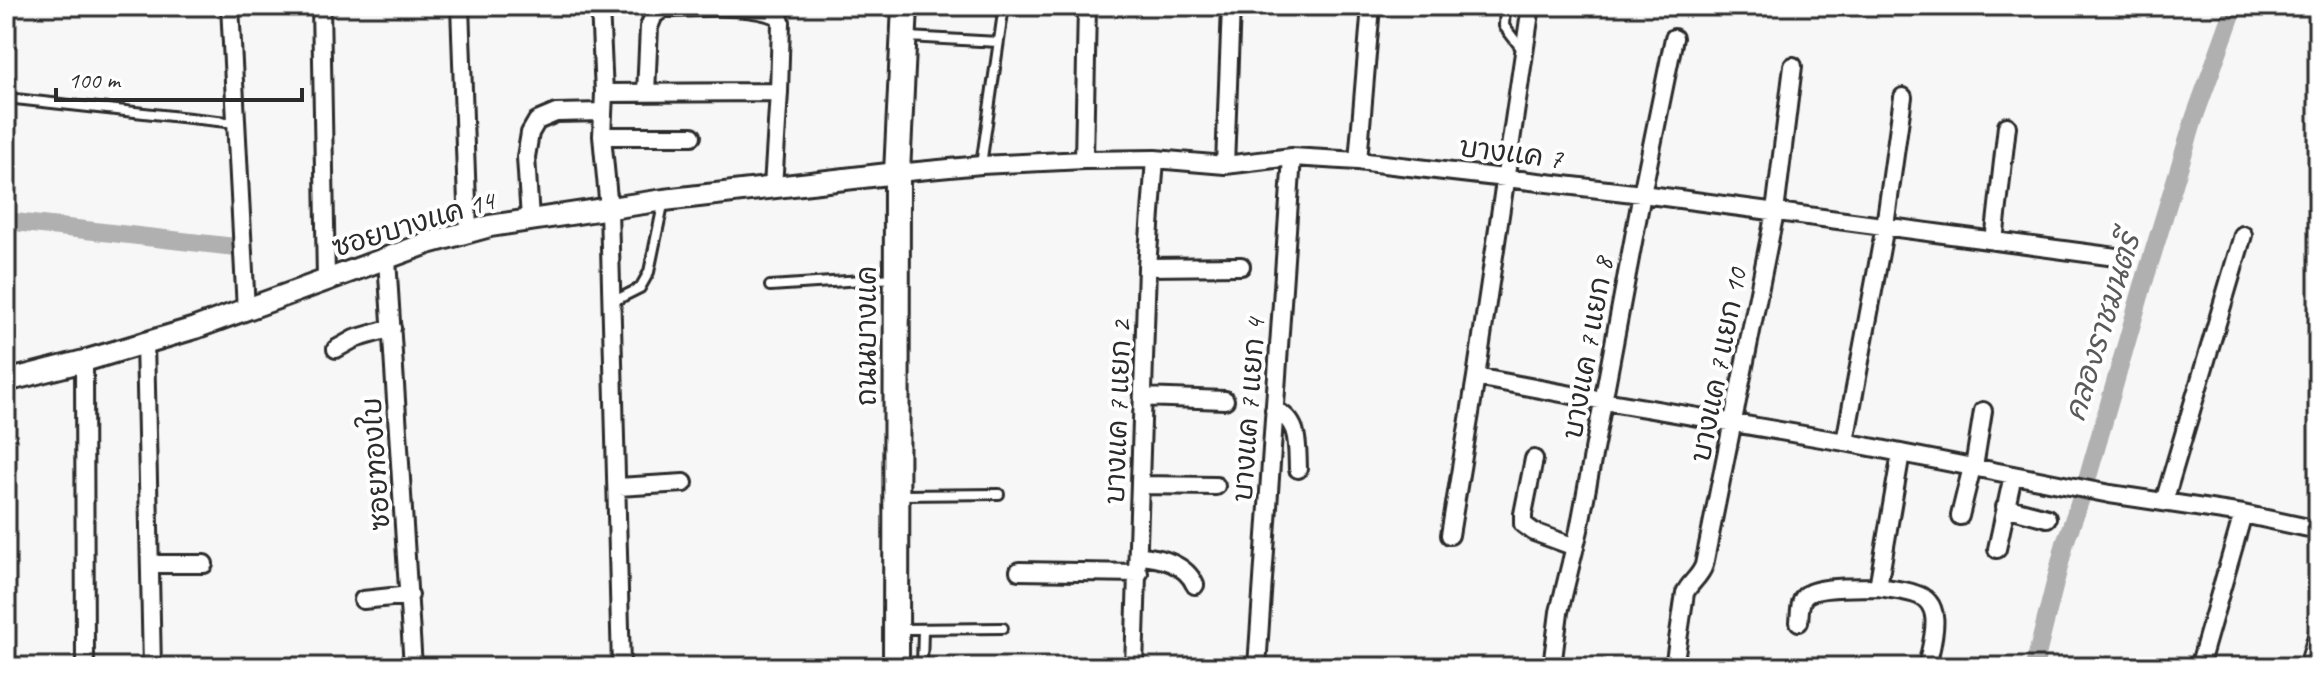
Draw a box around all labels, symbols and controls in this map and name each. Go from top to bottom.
scale bar [56,52,302,102]
text: 100 m [68,65,122,95]
street label: บางแค 7 [1458,129,1566,176]
street label: ซอยบางแค 14 [328,182,501,265]
water label: คลองราชมนตรี [2055,222,2151,425]
street label: บางแค 7 แยก 8 [1554,252,1621,442]
street label: บางแค 7 แยก 10 [1683,263,1755,465]
street label: ถนนบางแค [849,266,884,406]
street label: บางแค 7 แยก 4 [1225,315,1273,503]
street label: บางแค 7 แยก 2 [1097,317,1138,504]
street label: ซอยทองใบ [351,396,398,532]

